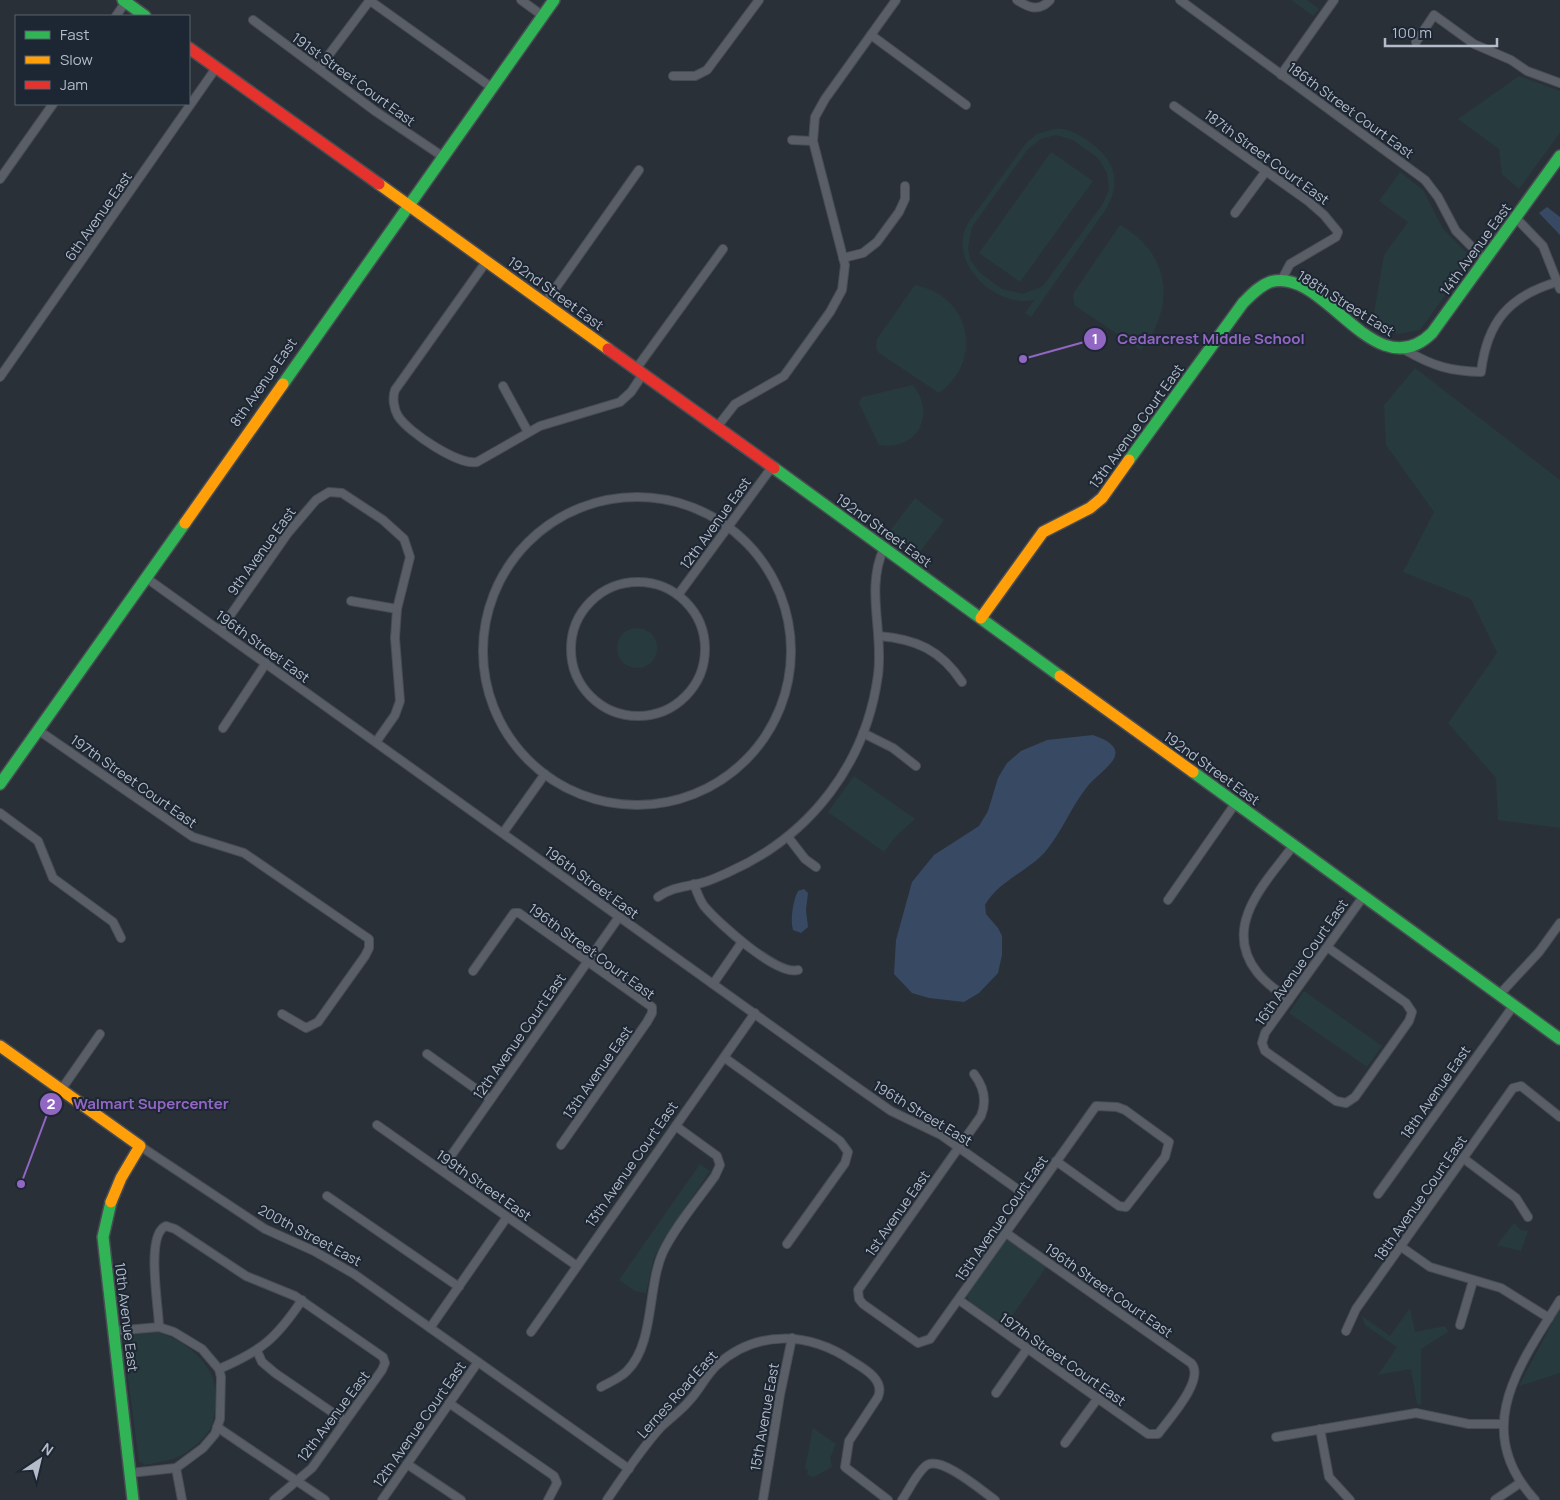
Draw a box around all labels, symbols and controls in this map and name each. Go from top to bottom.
legend [15,15,190,105]
scale bar [1385,15,1498,47]
text: 100 m [1392,22,1432,43]
text: Fast [60,24,89,45]
street label: 191st Street Court East [289,28,420,130]
text: Slow [60,49,93,70]
street label: 186th Street Court East [1284,58,1418,162]
text: Jam [60,74,88,95]
street label: 187th Street Court East [1201,105,1334,209]
street label: 6th Avenue East [60,167,136,264]
street label: 14th Avenue East [1435,199,1515,299]
street label: 192nd Street East [504,252,608,334]
street label: 188th Street East [1294,266,1398,341]
callout: Cedarcrest Middle School [1083,324,1315,354]
text: 1 [1092,328,1098,349]
text: Cedarcrest Middle School [1117,328,1305,349]
street label: 8th Avenue East [225,334,301,430]
street label: 13th Avenue Court East [1084,360,1188,492]
street label: 12th Avenue East [675,473,755,573]
street label: 192nd Street East [832,489,936,571]
street label: 9th Avenue East [222,503,300,599]
street label: 196th Street East [212,605,314,687]
street label: 192nd Street East [1160,727,1264,809]
street label: 197th Street Court East [67,730,201,832]
street label: 196th Street East [541,841,643,923]
street label: 16th Avenue Court East [1250,895,1352,1029]
street label: 196th Street Court East [525,899,659,1004]
street label: 12th Avenue Court East [468,969,570,1103]
street label: 13th Avenue East [558,1021,636,1122]
street label: 18th Avenue East [1396,1041,1474,1142]
street label: 196th Street East [870,1076,976,1150]
callout: Walmart Supercenter [39,1089,239,1119]
text: 2 [47,1093,56,1114]
text: Walmart Supercenter [73,1093,229,1114]
street label: 13th Avenue Court East [580,1097,682,1231]
street label: 18th Avenue Court East [1369,1131,1471,1265]
street label: 199th Street East [433,1145,536,1225]
street label: 15th Avenue Court East [950,1151,1052,1285]
street label: 1st Avenue East [860,1166,934,1260]
street label: 200th Street East [255,1200,365,1270]
street label: 196th Street Court East [1041,1239,1177,1342]
street label: 10th Avenue East [111,1261,143,1373]
street label: 197th Street Court East [996,1308,1130,1410]
street label: Lernes Road East [633,1346,722,1442]
street label: 12th Avenue Court East [368,1357,470,1491]
street label: 15th Avenue East [745,1361,783,1473]
street label: 12th Avenue East [292,1366,374,1465]
north arrow [15,1435,65,1485]
text: N [38,1438,57,1460]

